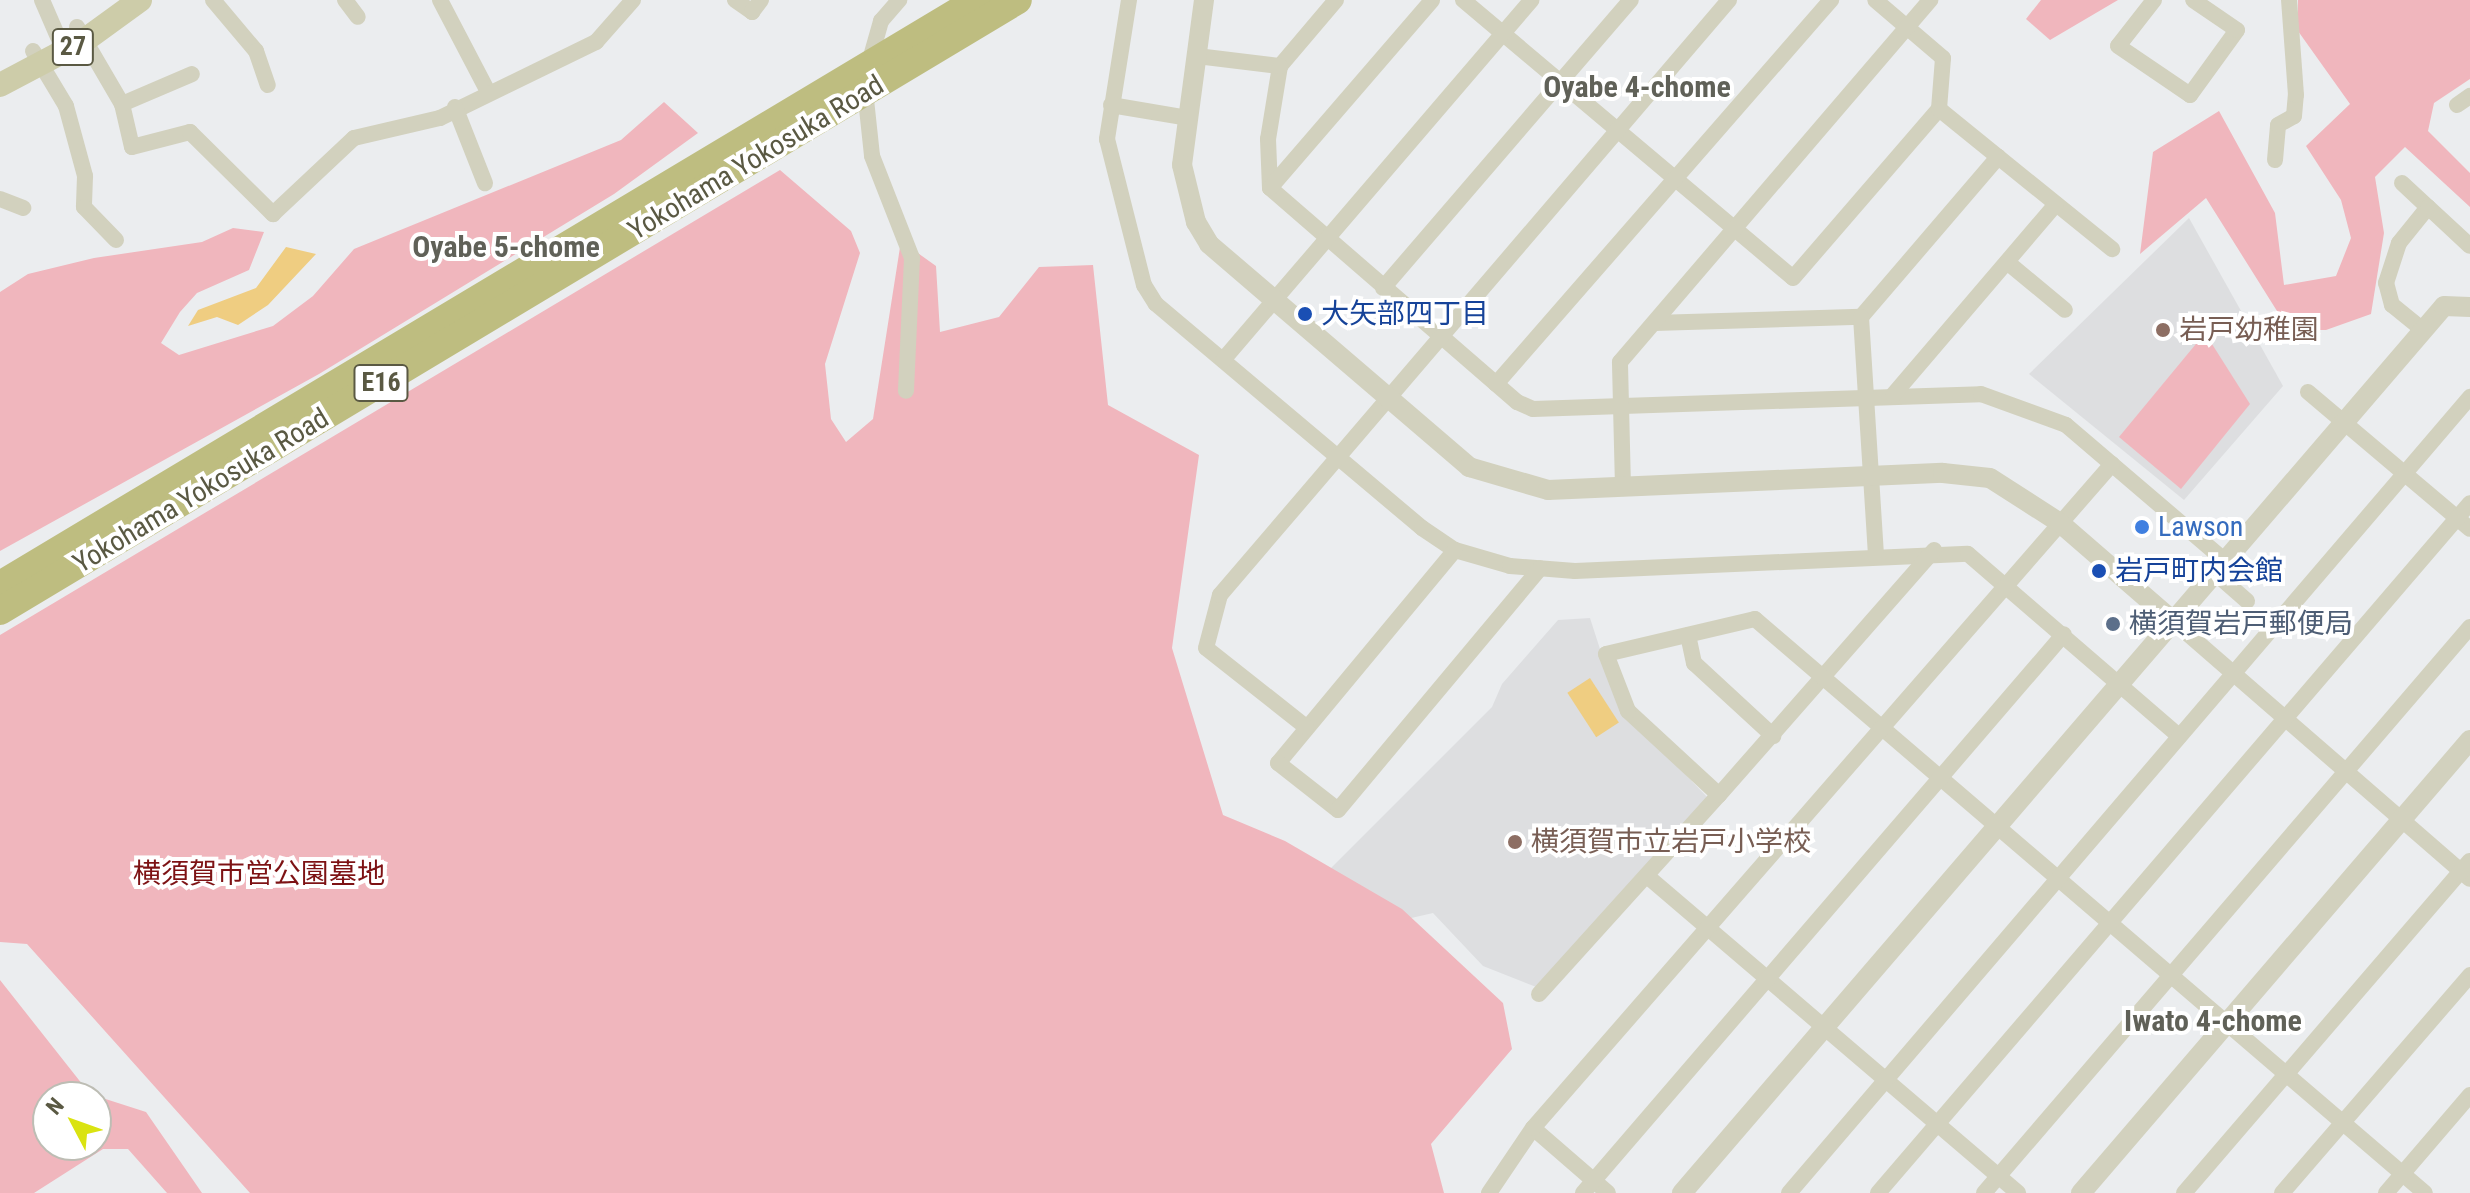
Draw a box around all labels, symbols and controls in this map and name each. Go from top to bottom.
road number: 27 [51,25,95,69]
street label: Yokohama Yokosuka Road [622,68,890,248]
district label: Oyabe 4-chome [1543,69,1731,105]
district label: Oyabe 5-chome [412,229,600,265]
place label: 大矢部四丁目 [1321,297,1489,331]
marker: 大矢部四丁目 [1296,305,1314,323]
place label: 岩戸幼稚園 [2179,313,2319,347]
marker: 岩戸幼稚園 [2154,321,2172,339]
road number: E16 [353,361,409,405]
street label: Yokohama Yokosuka Road [67,401,335,581]
place label: Lawson [2158,510,2243,544]
marker: Lawson [2133,518,2151,536]
place label: 岩戸町内会館 [2115,554,2283,588]
marker: 岩戸町内会館 [2090,562,2108,580]
place label: 横須賀岩戸郵便局 [2129,607,2353,641]
marker: 横須賀岩戸郵便局 [2104,615,2122,633]
place label: 横須賀市立岩戸小学校 [1531,825,1811,859]
marker: 横須賀市立岩戸小学校 [1506,833,1524,851]
park label: 横須賀市営公園墓地 [133,857,385,891]
district label: Iwato 4-chome [2124,1003,2302,1039]
north arrow [32,1081,112,1161]
text: N [41,1093,69,1120]

